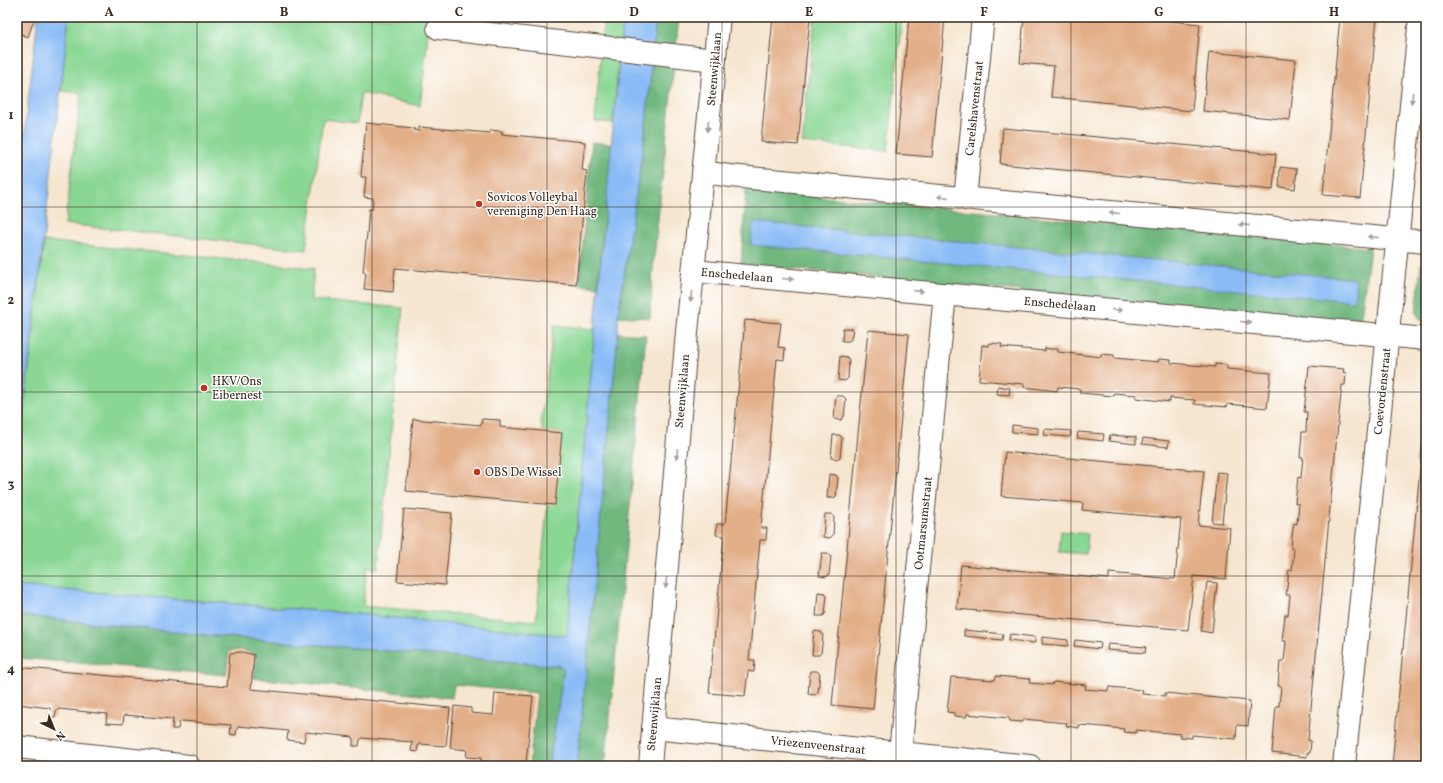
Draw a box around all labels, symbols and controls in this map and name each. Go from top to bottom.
text: A [104,4,114,22]
text: B [280,4,289,22]
text: C [455,4,463,22]
text: D [629,4,639,22]
text: E [805,4,813,22]
text: F [980,4,988,22]
text: G [1154,4,1164,22]
text: H [1329,4,1339,22]
street label: Steenwijklaan [704,31,726,107]
street label: Carelshavenstraat [962,60,988,156]
one-way arrow [1409,92,1416,104]
text: 1 [8,107,14,125]
one-way arrow [705,119,712,132]
place label: Sovicos Volleybal vereniging Den Haag [487,190,597,220]
one-way arrow [937,193,949,200]
marker: Sovicos Volleybal vereniging Den Haag [474,199,484,209]
one-way arrow [1108,210,1120,216]
one-way arrow [1238,222,1250,228]
one-way arrow [1367,234,1379,241]
street label: Enschedelaan [700,265,774,287]
one-way arrow [782,276,794,282]
one-way arrow [912,288,924,294]
one-way arrow [688,291,694,303]
text: 2 [8,292,15,310]
street label: Enschedelaan [1023,294,1097,316]
one-way arrow [1111,306,1123,313]
one-way arrow [1240,318,1252,325]
street label: Coevordenstraat [1370,347,1396,435]
street label: Steenwijklaan [672,353,694,429]
place label: HKV/Ons Eibernest [212,374,262,404]
marker: HKV/Ons Eibernest [199,383,209,393]
one-way arrow [673,448,680,460]
place label: OBS De Wissel [485,465,562,481]
marker: OBS De Wissel [472,467,482,477]
text: 3 [8,476,15,494]
street label: Ootmarsumstraat [911,476,937,571]
one-way arrow [662,577,669,590]
text: 4 [7,661,15,679]
street label: Steenwijklaan [644,676,666,752]
north arrow [34,709,74,749]
text: N [52,727,68,743]
street label: Vriezenveenstraat [770,733,866,759]

